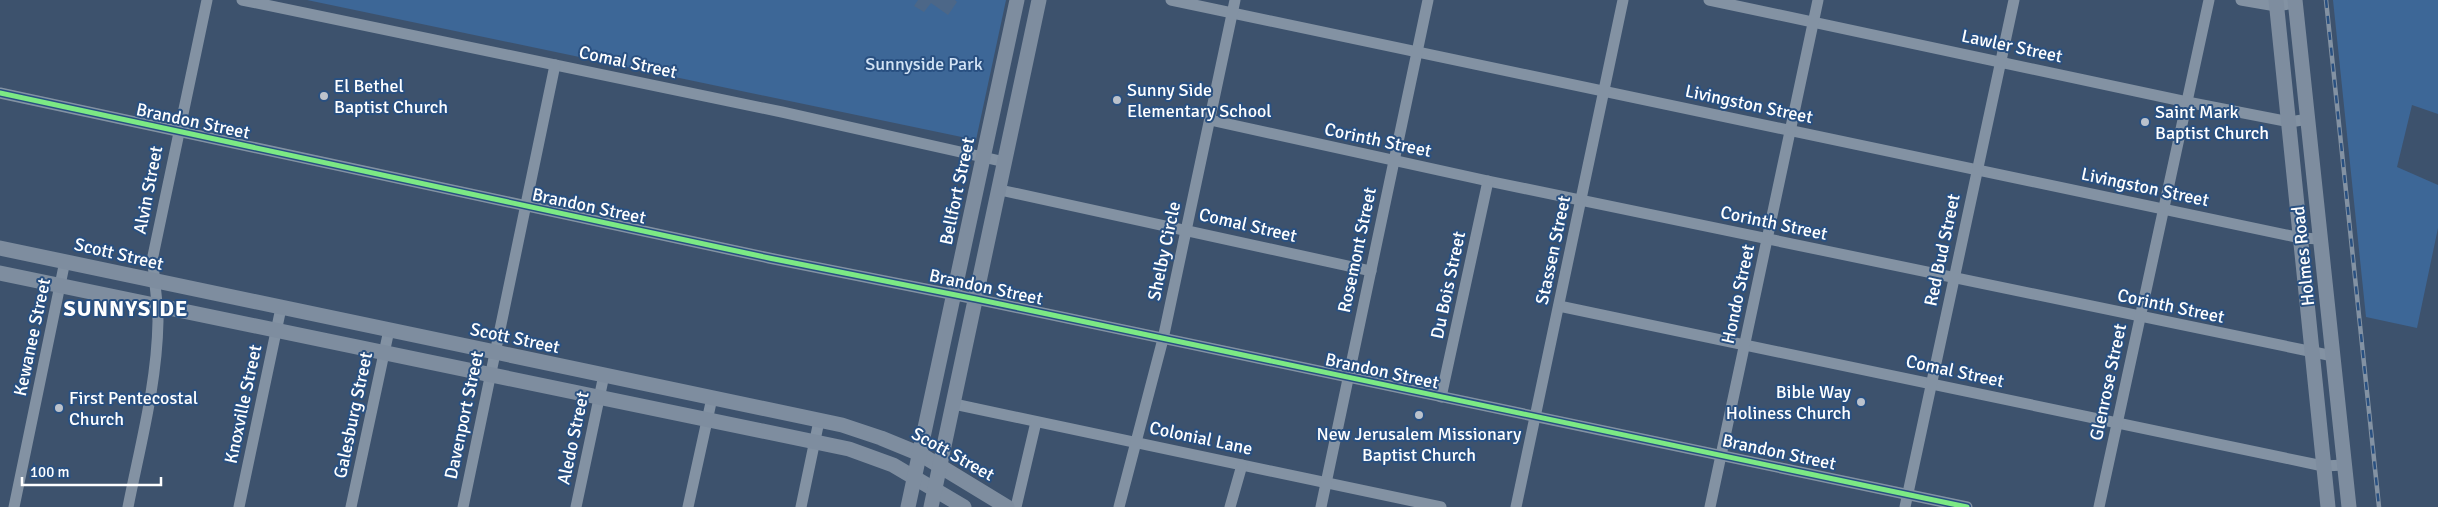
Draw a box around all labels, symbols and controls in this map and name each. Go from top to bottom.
street label: Lawler Street [1959,25,2065,67]
street label: Comal Street [577,41,679,83]
park label: Sunnyside Park [865,53,983,75]
place label: El Bethel Baptist Church [334,75,448,118]
place label: Sunny Side Elementary School [1127,79,1272,122]
street label: Livingston Street [1683,80,1815,128]
marker: El Bethel Baptist Church [318,90,330,102]
marker: Sunny Side Elementary School [1111,94,1123,106]
street label: Brandon Street [134,98,252,144]
place label: Saint Mark Baptist Church [2155,101,2269,144]
marker: Saint Mark Baptist Church [2139,116,2151,128]
street label: Corinth Street [1323,118,1433,162]
street label: Bellfort Street [935,135,979,247]
street label: Alvin Street [129,144,167,236]
street label: Livingston Street [2079,163,2211,211]
street label: Brandon Street [530,183,648,229]
street label: Rosemont Street [1333,185,1381,315]
street label: Red Bud Street [1919,192,1965,308]
street label: Stassen Street [1531,193,1575,307]
street label: Shelby Circle [1143,200,1185,302]
street label: Corinth Street [1719,201,1829,245]
street label: Comal Street [1197,203,1299,247]
street label: Holmes Road [2287,205,2319,307]
street label: Du Bois Street [1426,229,1470,341]
street label: Scott Street [72,233,166,275]
street label: Hondo Street [1717,242,1759,346]
street label: Brandon Street [927,264,1045,310]
street label: Kewanee Street [9,276,55,398]
street label: Corinth Street [2116,284,2226,328]
district label: SUNNYSIDE [64,295,188,322]
street label: Scott Street [468,318,562,358]
street label: Glenrose Street [2085,322,2131,442]
street label: Knoxville Street [220,343,266,465]
street label: Brandon Street [1323,348,1441,394]
street label: Davenport Street [440,349,488,481]
street label: Galesburg Street [329,350,377,480]
street label: Comal Street [1904,350,2006,392]
place label: Bible Way Holiness Church [1726,381,1852,424]
place label: First Pentecostal Church [69,387,198,430]
street label: Aledo Street [552,389,594,487]
marker: Bible Way Holiness Church [1855,396,1867,408]
marker: First Pentecostal Church [53,402,65,414]
marker: New Jerusalem Missionary Baptist Church [1413,409,1425,421]
street label: Colonial Lane [1147,416,1255,460]
street label: Scott Street [908,422,998,486]
place label: New Jerusalem Missionary Baptist Church [1317,423,1522,466]
street label: Brandon Street [1720,429,1838,475]
scale bar [22,454,161,486]
text: 100 m [30,463,70,481]

